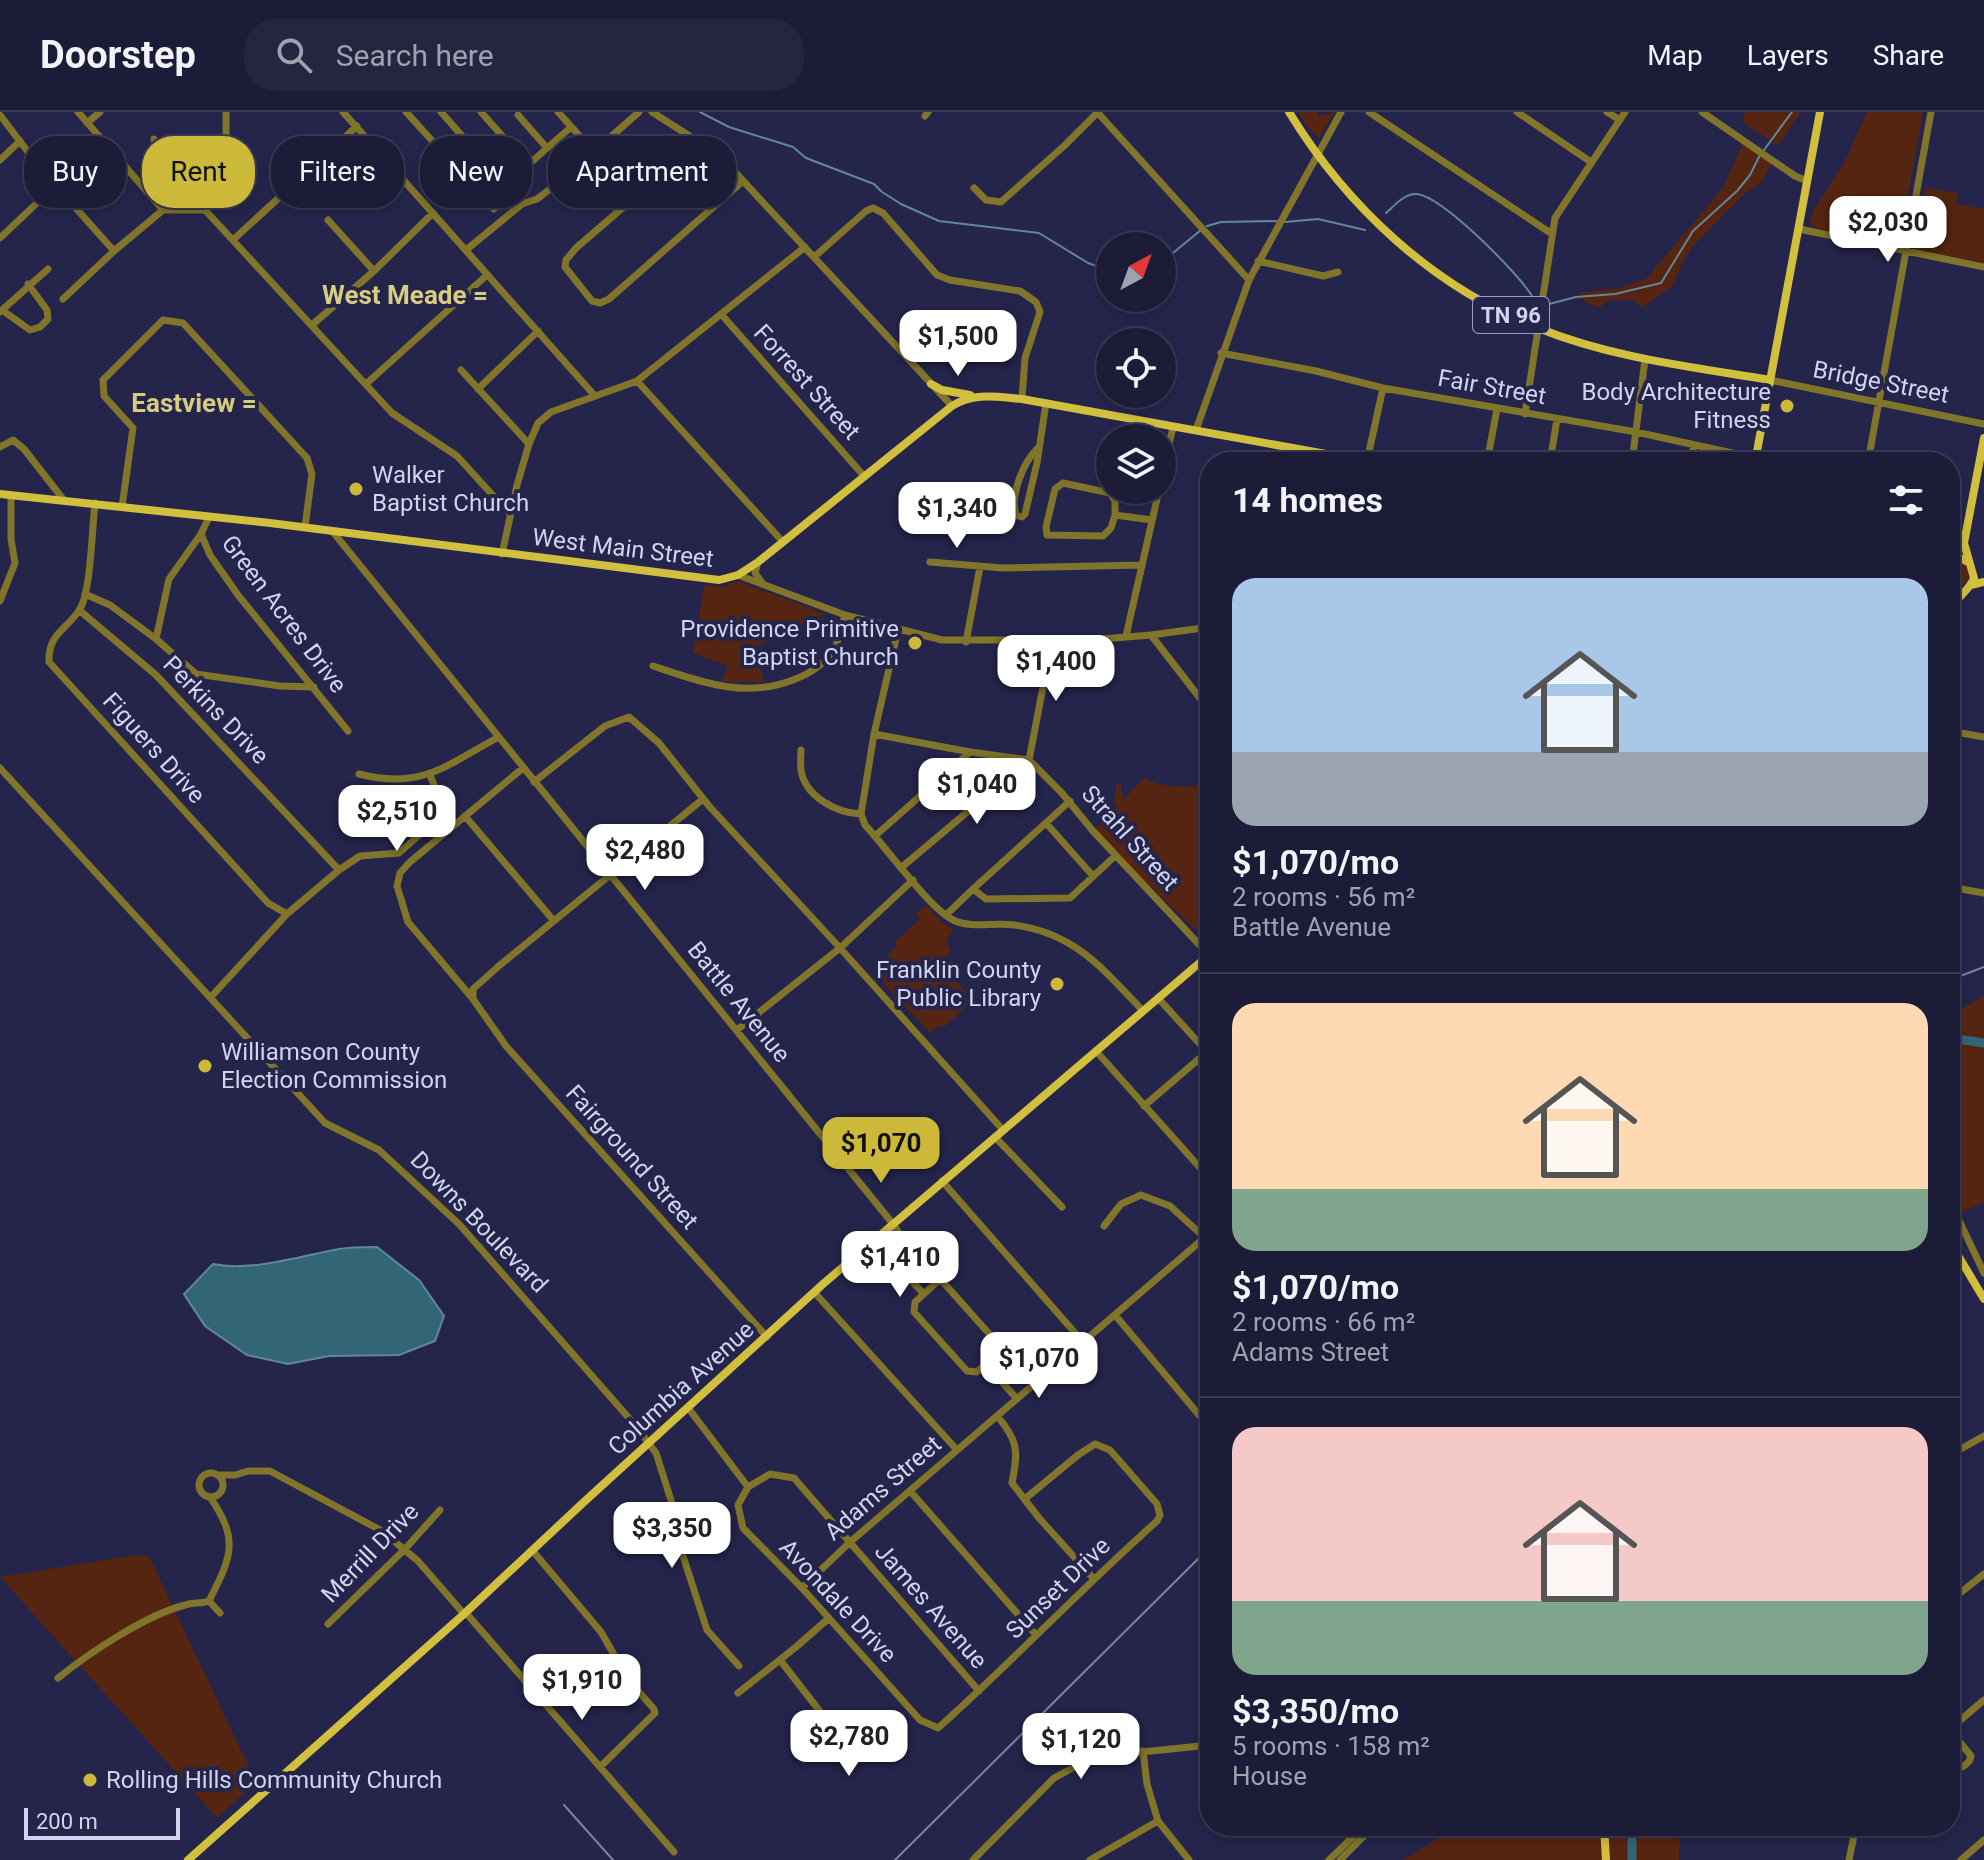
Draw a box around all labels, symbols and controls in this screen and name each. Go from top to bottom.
search box [244,19,804,91]
text: Doorstep [40,33,196,77]
icon: search [272,33,316,77]
text: Search here [336,38,494,73]
text: Map [1647,39,1703,72]
text: Layers [1747,39,1829,72]
text: Share [1873,39,1944,72]
chip: Buy [24,136,126,208]
chip: Rent [142,136,255,208]
chip: Filters [271,136,404,208]
chip: New [420,136,532,208]
chip: Apartment [548,136,736,208]
pin: $2,030 [1823,196,1953,264]
text: $2,030 [1848,207,1928,237]
north arrow [1096,232,1176,312]
map controls [1096,232,1176,504]
district label: West Meade = [322,280,488,310]
road number: TN 96 [1473,297,1549,333]
pin: $1,500 [893,310,1023,378]
street label: Forrest Street [748,319,866,445]
text: $1,500 [918,321,998,351]
button: locate [1096,328,1176,408]
street label: Bridge Street [1811,355,1952,409]
street label: Fair Street [1436,364,1548,410]
place label: Body Architecture Fitness [1581,378,1771,434]
district label: Eastview = [131,388,257,418]
marker: Body Architecture Fitness [1778,397,1796,415]
button: layers [1096,424,1176,504]
place label: Walker Baptist Church [372,461,529,517]
icon: filters [1884,478,1928,522]
marker: Walker Baptist Church [347,480,365,498]
text: 14 homes [1232,480,1383,520]
pin: $1,340 [892,482,1022,550]
text: $1,340 [917,493,997,523]
street label: West Main Street [531,523,715,573]
street label: Green Acres Drive [216,530,352,698]
place label: Providence Primitive Baptist Church [680,615,899,671]
icon: home [1508,630,1652,774]
marker: Providence Primitive Baptist Church [906,634,924,652]
pin: $1,400 [991,635,1121,703]
text: $1,400 [1016,646,1096,676]
street label: Perkins Drive [158,650,274,770]
street label: Figuers Drive [97,687,211,809]
pin: $1,040 [912,758,1042,826]
text: $1,040 [937,769,1017,799]
street label: Strahl Street [1076,780,1184,896]
pin: $2,510 [332,785,462,853]
text: $2,510 [357,796,437,826]
pin: $2,480 [580,824,710,892]
text: $2,480 [605,835,685,865]
text: $1,070/mo [1232,842,1399,882]
text: 2 rooms · 56 m² [1232,882,1415,912]
text: Battle Avenue [1232,912,1391,942]
street label: Battle Avenue [682,936,796,1068]
place label: Franklin County Public Library [876,956,1042,1012]
marker: Franklin County Public Library [1048,975,1066,993]
place label: Williamson County Election Commission [221,1038,447,1094]
icon: home [1508,1055,1652,1199]
marker: Williamson County Election Commission [196,1057,214,1075]
street label: Fairground Street [560,1079,704,1235]
pin: $1,070 [816,1117,946,1185]
text: $1,070 [841,1128,921,1158]
street label: Downs Boulevard [405,1146,553,1298]
pin: $1,410 [835,1231,965,1299]
text: $1,410 [860,1242,940,1272]
text: $1,070/mo [1232,1267,1399,1307]
text: 2 rooms · 66 m² [1232,1307,1415,1337]
street label: Columbia Avenue [602,1315,760,1461]
pin: $1,070 [974,1332,1104,1400]
text: Adams Street [1232,1337,1389,1367]
text: $1,070 [999,1343,1079,1373]
street label: Adams Street [819,1430,947,1546]
icon: home [1508,1479,1652,1623]
street label: Merrill Drive [316,1497,424,1609]
pin: $3,350 [607,1502,737,1570]
text: $3,350 [632,1513,712,1543]
street label: Sunset Drive [1000,1532,1116,1644]
street label: Avondale Drive [774,1533,902,1669]
street label: James Avenue [869,1538,993,1674]
pin: $1,910 [517,1654,647,1722]
text: $1,910 [542,1665,622,1695]
text: $3,350/mo [1232,1691,1399,1731]
pin: $2,780 [784,1710,914,1778]
pin: $1,120 [1016,1713,1146,1781]
text: $2,780 [809,1721,889,1751]
text: $1,120 [1041,1724,1121,1754]
text: 5 rooms · 158 m² [1232,1731,1430,1761]
text: House [1232,1761,1307,1791]
place label: Rolling Hills Community Church [106,1766,442,1794]
marker: Rolling Hills Community Church [81,1771,99,1789]
scale bar [24,1804,180,1840]
text: 200 m [36,1809,98,1834]

